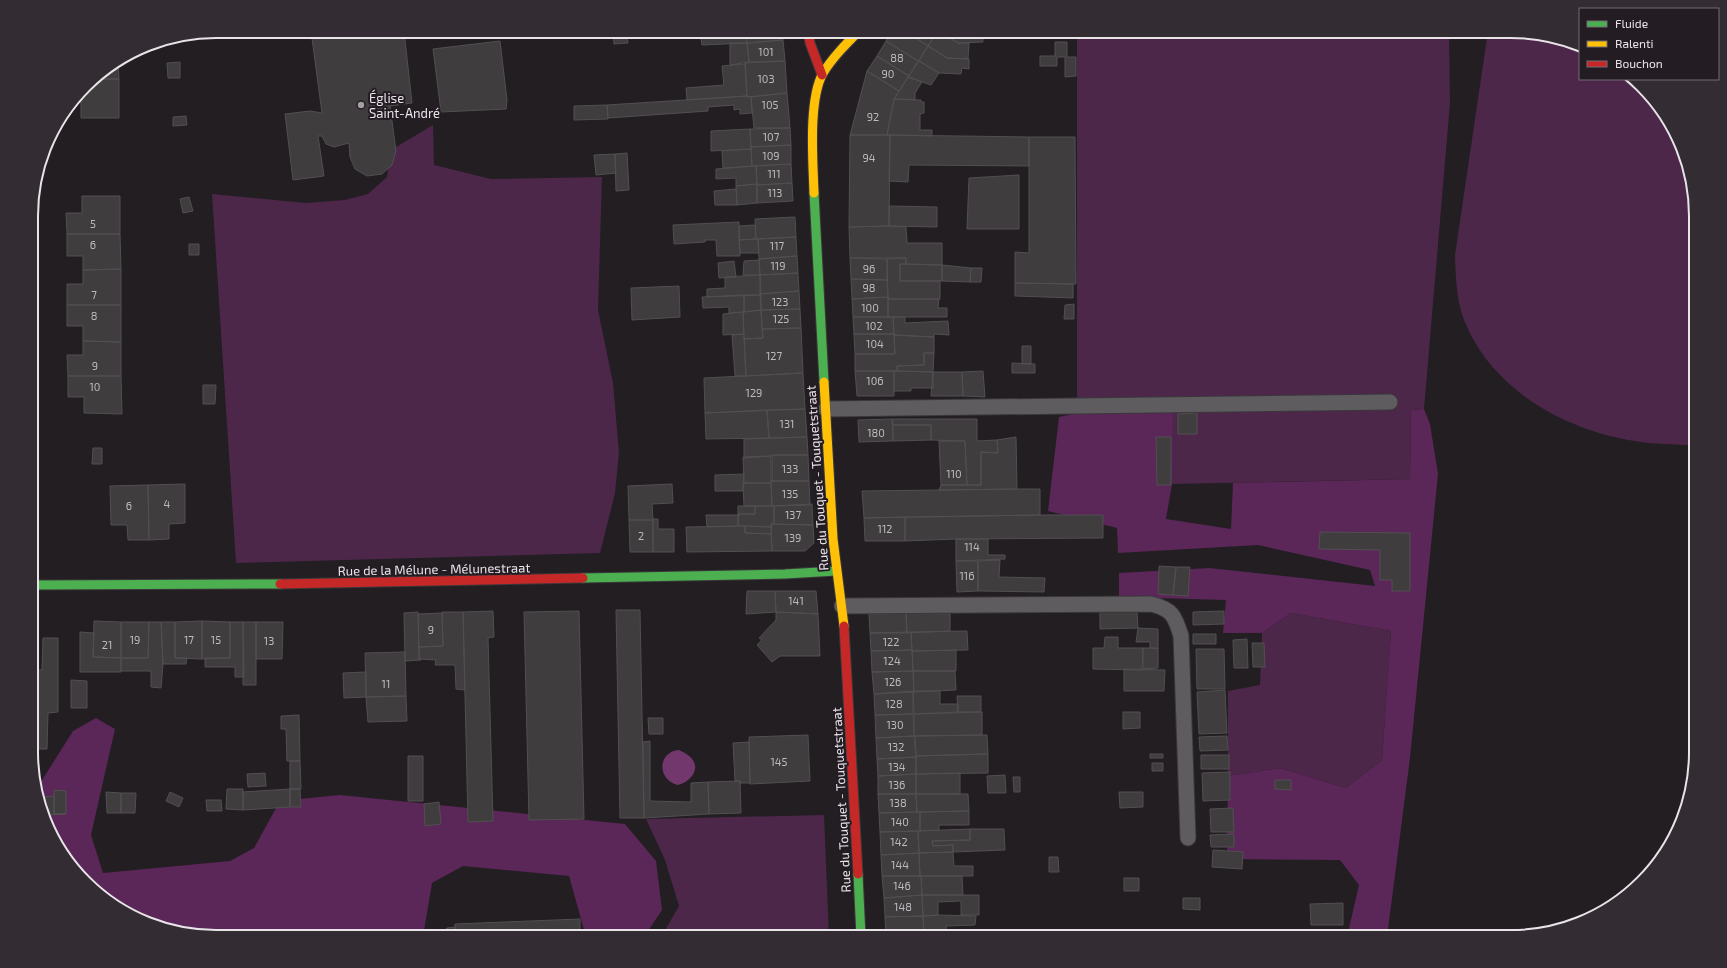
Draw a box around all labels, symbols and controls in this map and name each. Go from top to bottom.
legend [1579,8,1719,80]
text: Fluide [1615,16,1648,30]
text: Ralenti [1615,36,1654,50]
house number: 101 [758,45,774,58]
house number: 88 [890,51,904,64]
text: Bouchon [1615,56,1663,70]
house number: 90 [882,67,894,80]
house number: 103 [757,72,775,85]
place label: Église Saint-André [369,89,440,121]
house number: 105 [762,98,779,111]
marker: Église Saint-André [356,100,366,110]
house number: 92 [867,110,879,123]
house number: 107 [763,130,780,143]
house number: 109 [762,149,780,162]
house number: 94 [862,151,876,164]
house number: 111 [767,167,781,180]
house number: 113 [768,186,782,199]
house number: 5 [90,217,96,230]
house number: 6 [90,238,96,251]
house number: 117 [770,239,785,252]
house number: 119 [770,259,786,272]
house number: 96 [863,262,875,275]
house number: 98 [863,281,875,294]
house number: 7 [91,288,97,301]
house number: 123 [772,295,788,308]
house number: 100 [861,301,879,314]
house number: 8 [91,309,97,322]
house number: 125 [773,312,789,325]
house number: 102 [865,319,883,332]
house number: 104 [866,337,884,350]
house number: 127 [766,349,782,362]
house number: 9 [92,359,98,372]
house number: 106 [866,374,884,387]
house number: 10 [89,380,101,393]
street label: Rue du Touquet - Touquetstraat [803,385,831,571]
house number: 129 [746,386,762,399]
house number: 131 [780,417,794,430]
house number: 180 [867,426,885,439]
house number: 133 [782,462,798,475]
house number: 110 [946,467,962,480]
house number: 135 [782,487,798,500]
house number: 4 [164,497,171,510]
house number: 6 [126,499,132,512]
house number: 137 [785,508,801,521]
house number: 112 [878,522,892,535]
house number: 2 [638,529,644,542]
house number: 139 [785,531,801,544]
house number: 114 [964,540,980,553]
street label: Rue de la Mélune - Mélunestraat [338,559,530,579]
house number: 116 [959,569,975,582]
house number: 141 [788,594,804,607]
house number: 9 [428,623,434,636]
house number: 19 [130,633,140,646]
house number: 17 [184,633,194,646]
house number: 15 [211,633,221,646]
house number: 13 [264,634,274,647]
house number: 122 [883,635,899,648]
house number: 21 [102,638,112,651]
house number: 124 [883,654,901,667]
house number: 126 [885,675,901,688]
house number: 11 [382,677,390,690]
house number: 128 [885,697,903,710]
street label: Rue du Touquet - Touquetstraat [828,707,854,893]
house number: 130 [886,718,904,731]
house number: 132 [888,740,904,753]
house number: 145 [770,755,788,768]
house number: 134 [888,760,906,773]
house number: 136 [889,778,905,791]
house number: 138 [889,796,907,809]
house number: 140 [891,815,909,828]
house number: 142 [890,835,908,848]
house number: 144 [891,858,909,871]
house number: 146 [893,879,911,892]
house number: 148 [894,900,912,913]

